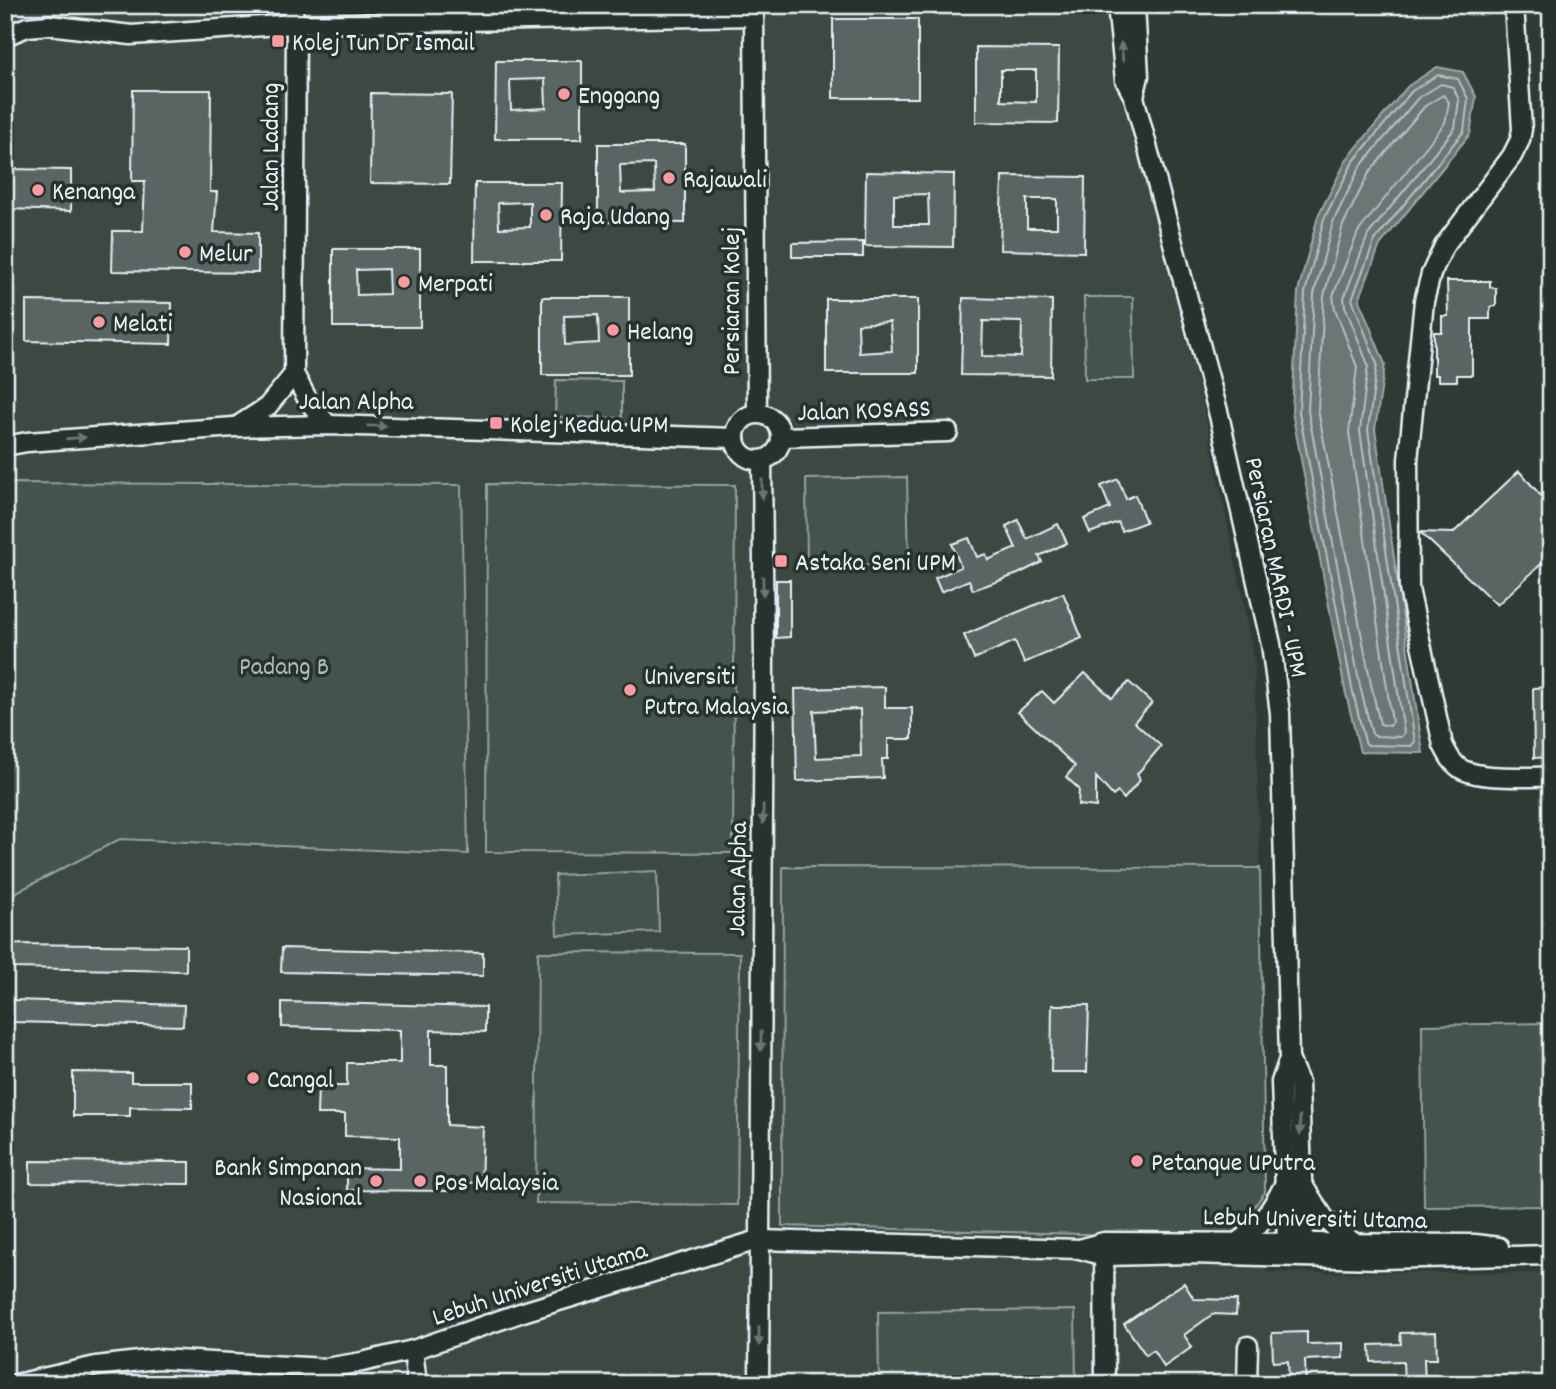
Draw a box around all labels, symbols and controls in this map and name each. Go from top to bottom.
place label: Kolej Tun Dr Ismail [292,26,475,63]
marker: Kolej Tun Dr Ismail [270,33,286,49]
one-way arrow [1117,41,1128,63]
place label: Enggang [578,79,660,116]
street label: Jalan Ladang [254,83,291,211]
marker: Enggang [556,86,572,102]
place label: Rajawali [683,163,767,200]
marker: Rajawali [661,170,677,186]
place label: Kenanga [52,175,136,212]
marker: Kenanga [30,182,46,198]
place label: Raja Udang [560,200,670,237]
marker: Raja Udang [538,207,554,223]
street label: Persiaran Kolej [715,227,752,375]
place label: Melur [199,237,253,274]
marker: Melur [177,244,193,260]
place label: Merpati [418,267,493,304]
marker: Merpati [396,274,412,290]
place label: Melati [113,307,173,344]
marker: Melati [91,314,107,330]
place label: Helang [627,315,694,352]
marker: Helang [605,322,621,338]
street label: Jalan Alpha [299,385,414,422]
street label: Jalan KOSASS [797,392,932,433]
place label: Kolej Kedua UPM [510,408,669,445]
marker: Kolej Kedua UPM [488,415,504,431]
one-way arrow [366,420,388,432]
one-way arrow [65,432,87,443]
street label: Persiaran MARDI - UPM [1233,454,1316,681]
one-way arrow [756,478,768,500]
place label: Astaka Seni UPM [795,546,956,583]
marker: Astaka Seni UPM [773,553,789,569]
one-way arrow [757,575,769,597]
park label: Padang B [239,650,329,687]
place label: Universiti Putra Malaysia [644,660,789,727]
marker: Universiti Putra Malaysia [622,682,638,698]
one-way arrow [757,803,768,825]
street label: Jalan Alpha [720,821,759,937]
one-way arrow [755,1030,766,1052]
place label: Cangal [267,1063,334,1100]
marker: Cangal [245,1070,261,1086]
one-way arrow [1295,1115,1306,1137]
place label: Petanque UPutra [1151,1146,1316,1183]
place label: Bank Simpanan Nasional [214,1151,362,1218]
marker: Petanque UPutra [1129,1153,1145,1169]
place label: Pos Malaysia [434,1166,559,1203]
marker: Bank Simpanan Nasional [368,1173,384,1189]
marker: Pos Malaysia [412,1173,428,1189]
street label: Lebuh Universiti Utama [1203,1200,1428,1241]
street label: Lebuh Universiti Utama [428,1233,653,1338]
one-way arrow [753,1326,765,1348]

